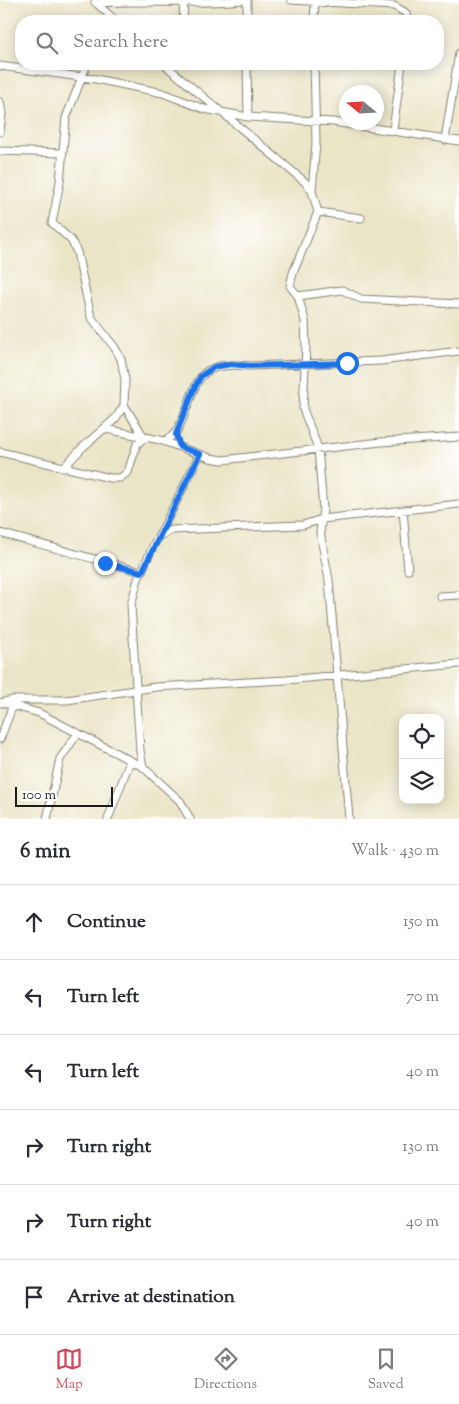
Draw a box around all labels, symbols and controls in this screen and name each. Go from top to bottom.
search box [15,15,444,70]
icon: search [33,29,61,57]
text: Search here [73,29,168,56]
north arrow [339,85,384,130]
route start [336,352,359,375]
route end [94,552,117,575]
map controls [399,714,444,804]
button: locate [399,714,444,759]
button: layers [399,759,444,804]
scale bar [15,784,112,807]
text: 100 m [22,786,56,806]
text: 6 min [20,837,71,867]
text: Walk · 430 m [351,840,439,863]
icon: ahead [20,908,48,936]
text: Continue [67,909,146,936]
text: 150 m [403,911,439,934]
icon: left [20,983,48,1011]
text: Turn left [67,984,139,1011]
text: 70 m [406,986,439,1009]
icon: left [20,1058,48,1086]
text: Turn left [67,1059,139,1086]
text: 40 m [406,1061,439,1084]
icon: right [20,1133,48,1161]
text: Turn right [67,1134,151,1161]
text: 130 m [402,1136,439,1159]
icon: right [20,1208,48,1236]
text: Turn right [67,1209,151,1236]
text: 40 m [406,1211,439,1234]
icon: arrive [20,1283,48,1311]
text: Arrive at destination [67,1284,235,1311]
tab: Map [55,1345,83,1395]
tab: Directions [194,1345,257,1395]
tab: Saved [368,1345,404,1395]

